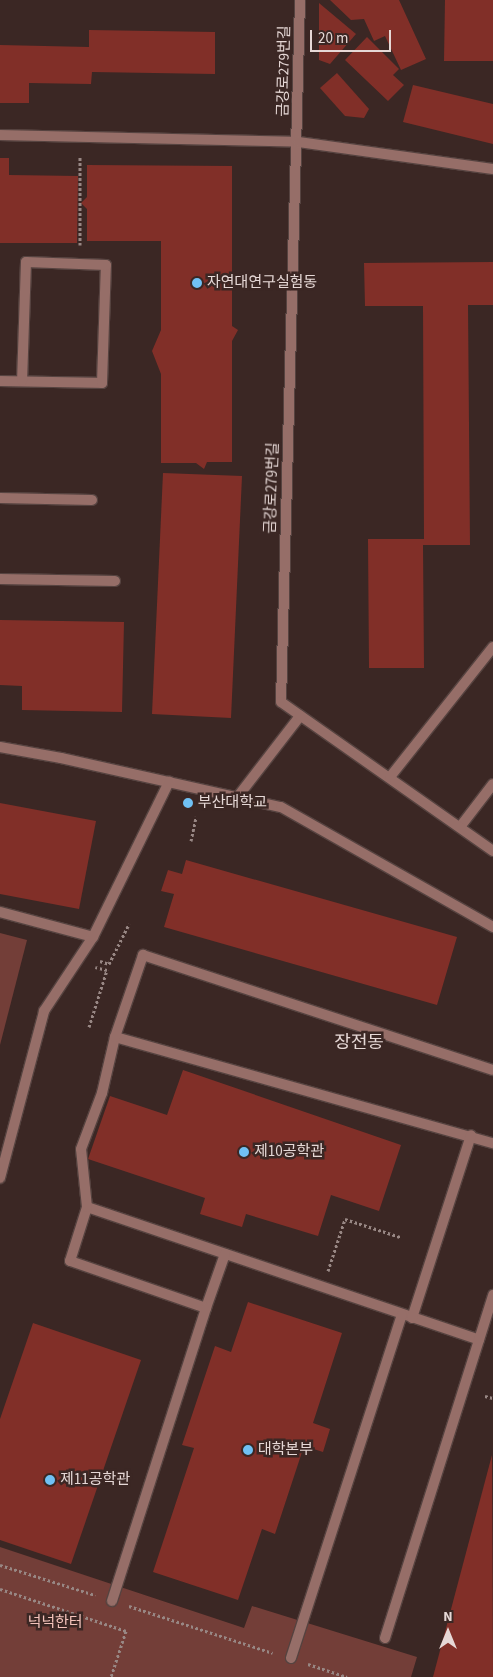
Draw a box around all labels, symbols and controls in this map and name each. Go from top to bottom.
scale bar [313,20,394,52]
street label: 금강로279번길 [274,25,294,117]
text: 20 m [318,28,348,49]
place label: 자연대연구실험동 [207,274,317,292]
marker: 자연대연구실험동 [191,277,203,289]
street label: 금강로279번길 [261,442,283,534]
place label: 부산대학교 [198,794,267,812]
marker: 부산대학교 [182,797,194,809]
district label: 장전동 [334,1032,384,1054]
place label: 제10공학관 [254,1143,324,1161]
marker: 제10공학관 [238,1146,250,1158]
place label: 대학본부 [258,1441,313,1459]
marker: 대학본부 [242,1444,254,1456]
place label: 제11공학관 [60,1471,130,1489]
marker: 제11공학관 [44,1474,56,1486]
north arrow [423,1607,473,1657]
text: N [443,1607,453,1627]
park label: 넉넉한터 [27,1614,83,1632]

